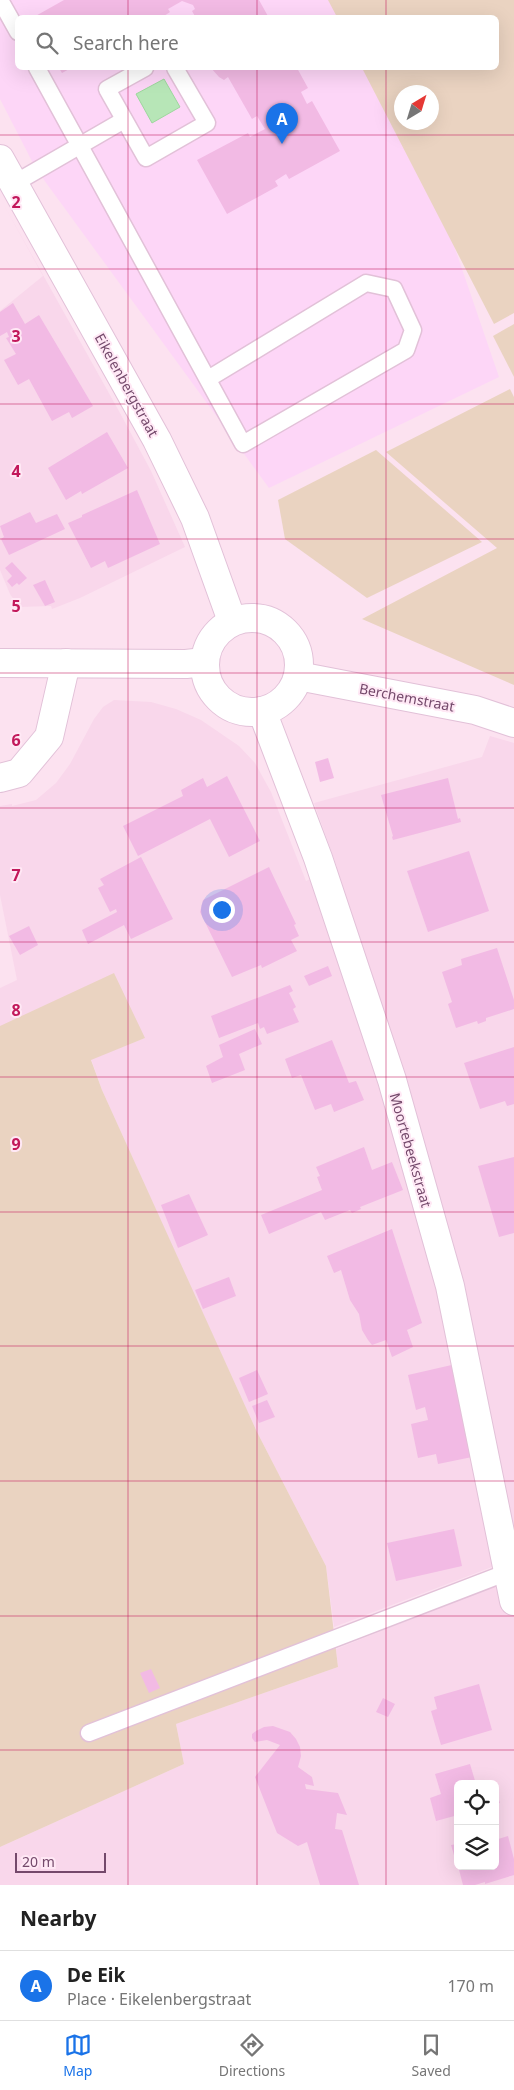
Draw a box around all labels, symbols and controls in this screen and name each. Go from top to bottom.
search box [15,15,499,70]
icon: search [33,29,61,57]
text: Search here [73,30,179,56]
north arrow [394,85,439,130]
pin: A [266,103,298,144]
text: 2 [11,191,21,213]
text: 3 [11,325,21,347]
street label: Eikelenbergstraat [91,330,163,440]
text: 4 [11,460,21,482]
text: 5 [11,595,21,617]
street label: Berchemstraat [358,678,456,716]
text: 6 [11,729,21,751]
text: 7 [11,864,21,886]
your location [209,897,235,923]
text: 8 [11,999,21,1021]
street label: Moortebeekstraat [386,1091,436,1209]
text: 9 [11,1133,21,1155]
map controls [454,1780,499,1870]
button: locate [454,1780,499,1825]
button: layers [454,1825,499,1870]
scale bar [15,1850,106,1873]
text: 20 m [22,1852,55,1871]
text: Nearby [20,1904,96,1932]
text: De Eik [67,1962,125,1988]
text: A [30,1975,42,1997]
text: 170 m [447,1975,494,1997]
text: Place · Eikelenbergstraat [67,1988,251,2010]
tab: Map [63,2031,92,2080]
tab: Directions [219,2031,285,2080]
tab: Saved [412,2031,451,2080]

